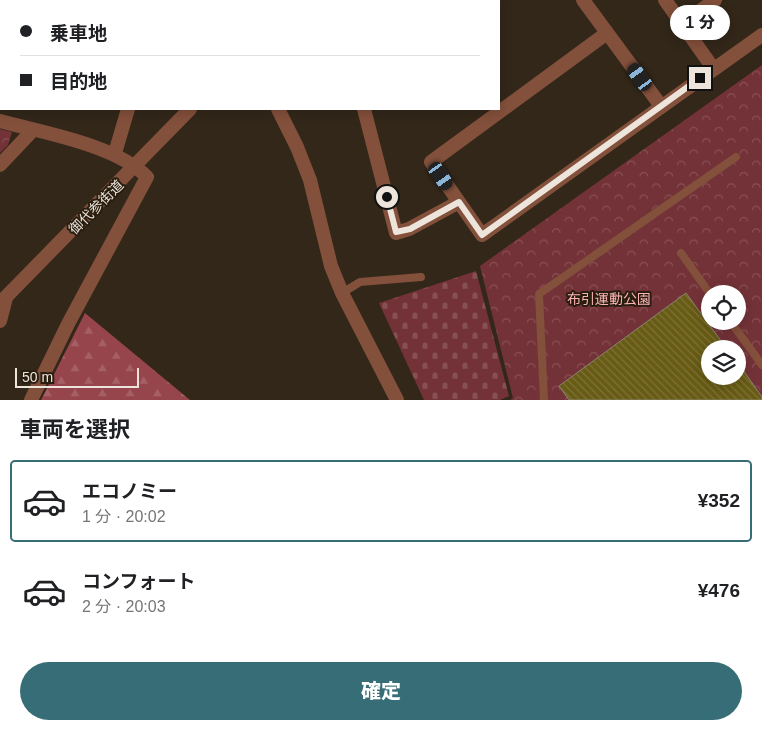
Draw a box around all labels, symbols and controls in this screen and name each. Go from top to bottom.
callout: 1 分 [670,5,730,40]
text: 1 分 [685,14,715,31]
text: 乗車地 [50,23,107,44]
car [625,60,654,94]
route end [689,67,711,89]
text: 目的地 [50,71,107,92]
car [426,159,455,193]
street label: 御代参街道 [66,177,126,237]
route start [376,186,398,208]
map controls [701,285,746,385]
button: locate [701,285,746,330]
park label: 布引運動公園 [567,291,651,307]
button: layers [701,340,746,385]
scale bar [15,365,139,388]
text: 50 m [22,369,53,385]
text: 車両を選択 [20,417,130,442]
icon: car [22,479,67,524]
text: エコノミー [82,481,177,502]
text: ¥352 [698,490,740,511]
text: 1 分 · 20:02 [82,508,166,525]
icon: car [22,569,67,614]
text: コンフォート [82,571,195,592]
text: ¥476 [698,580,740,601]
text: 2 分 · 20:03 [82,598,166,615]
button: 確定 [20,662,742,720]

